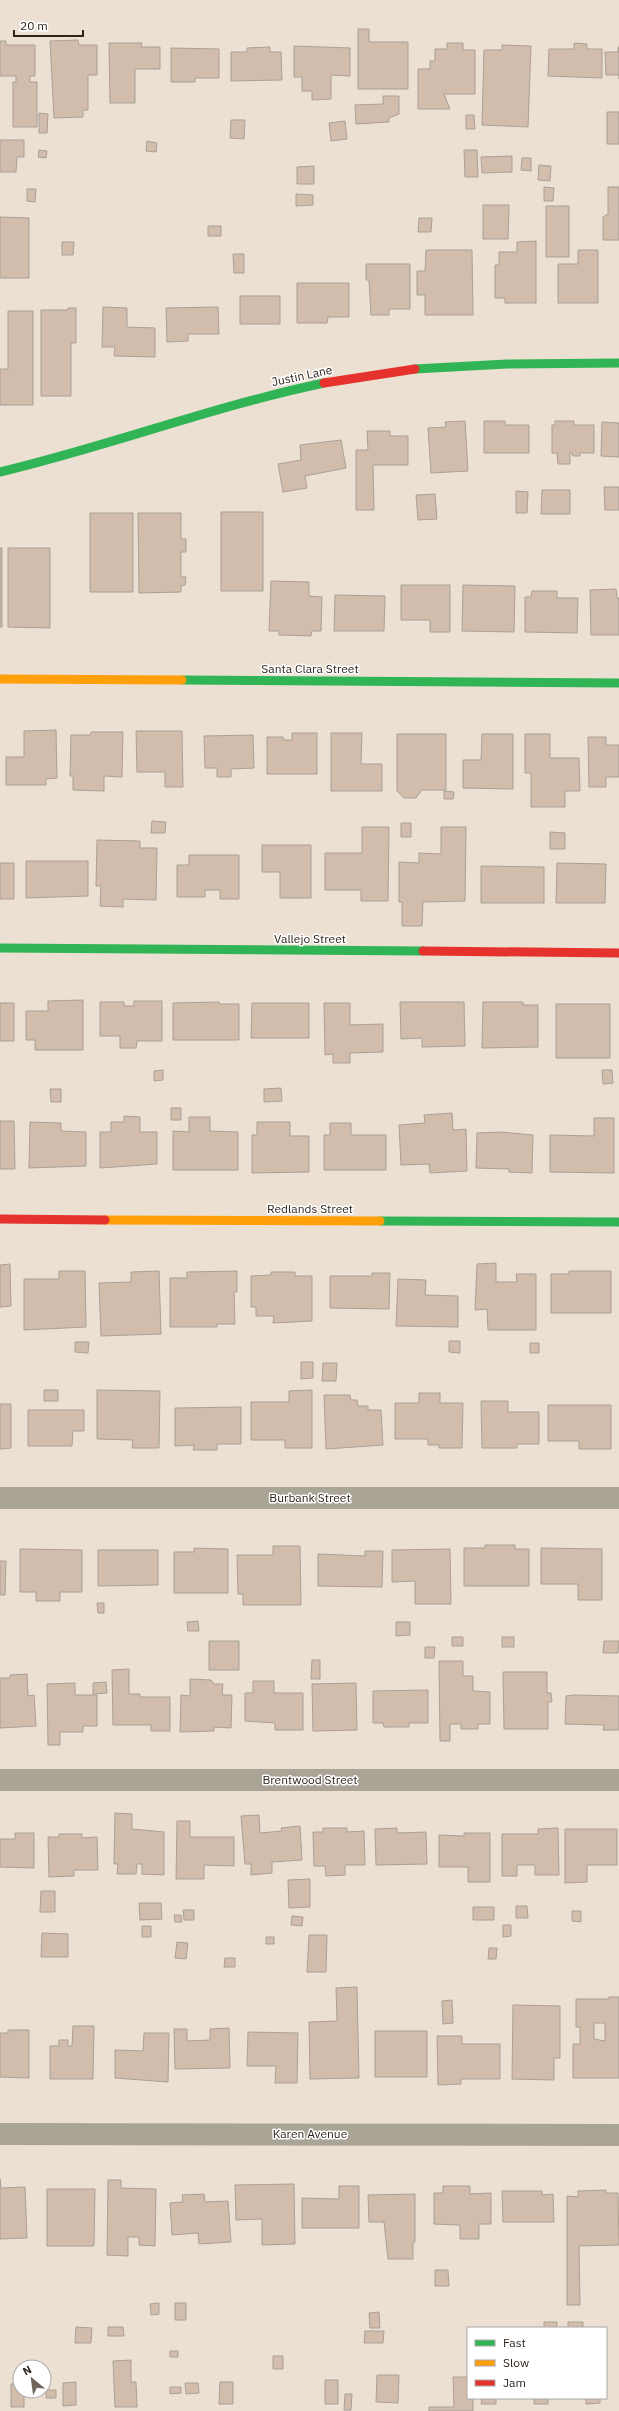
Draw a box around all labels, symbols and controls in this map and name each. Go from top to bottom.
scale bar [14,12,83,38]
text: 20 m [20,18,48,33]
street label: Justin Lane [270,362,334,389]
street label: Santa Clara Street [261,661,359,676]
street label: Vallejo Street [274,931,346,946]
street label: Redlands Street [267,1201,353,1216]
street label: Burbank Street [269,1490,351,1505]
street label: Brentwood Street [262,1772,358,1787]
street label: Karen Avenue [273,2126,348,2141]
legend [467,2327,607,2399]
text: Fast [503,2335,526,2350]
text: Slow [503,2355,529,2370]
north arrow [12,2359,52,2399]
text: N [20,2362,34,2378]
text: Jam [503,2375,526,2390]

